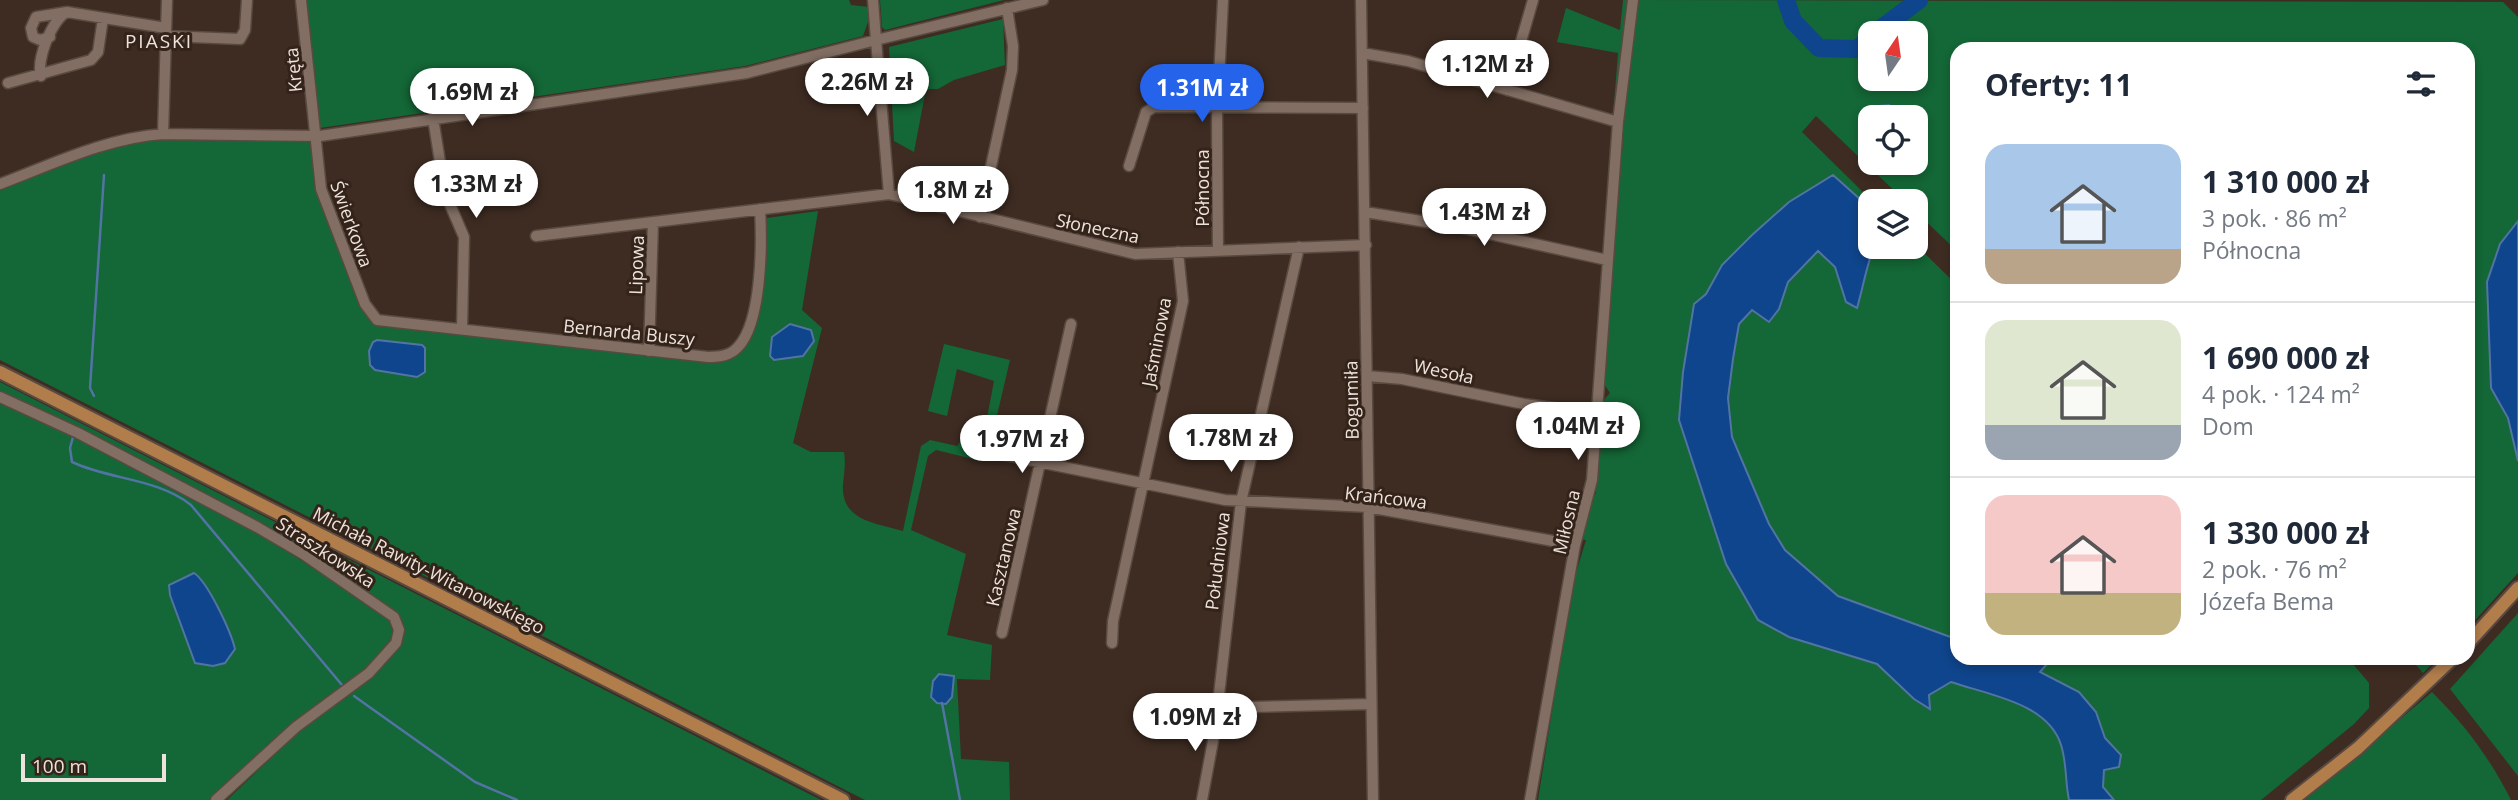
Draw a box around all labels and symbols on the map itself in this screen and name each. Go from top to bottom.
north arrow [1858,21,1928,91]
district label: PIASKI [125,28,193,54]
pin: 1.12M zł [1415,41,1559,100]
street label: Kręta [279,46,307,94]
pin: 2.26M zł [795,58,939,118]
pin: 1.31M zł [1130,64,1274,124]
pin: 1.69M zł [400,68,544,128]
street label: Północna [1190,149,1214,227]
pin: 1.33M zł [404,160,548,220]
pin: 1.8M zł [888,166,1018,226]
street label: Świerkowa [325,178,379,270]
pin: 1.43M zł [1412,188,1556,248]
street label: Słoneczna [1054,207,1142,249]
street label: Lipowa [623,235,649,295]
street label: Jaśminowa [1135,295,1176,391]
street label: Bernarda Buszy [562,313,697,351]
street label: Wesoła [1412,353,1476,389]
street label: Bogumiła [1338,360,1364,440]
pin: 1.04M zł [1506,402,1650,462]
pin: 1.78M zł [1159,414,1303,474]
pin: 1.97M zł [950,416,1094,475]
street label: Krańcowa [1343,480,1429,514]
street label: Miłosna [1547,487,1585,557]
street label: Michała Rawity-Witanowskiego [309,501,549,639]
street label: Kasztanowa [980,505,1026,609]
street label: Straszkowska [272,511,380,593]
street label: Południowa [1199,511,1235,611]
pin: 1.09M zł [1123,694,1267,753]
scale bar [21,751,166,783]

